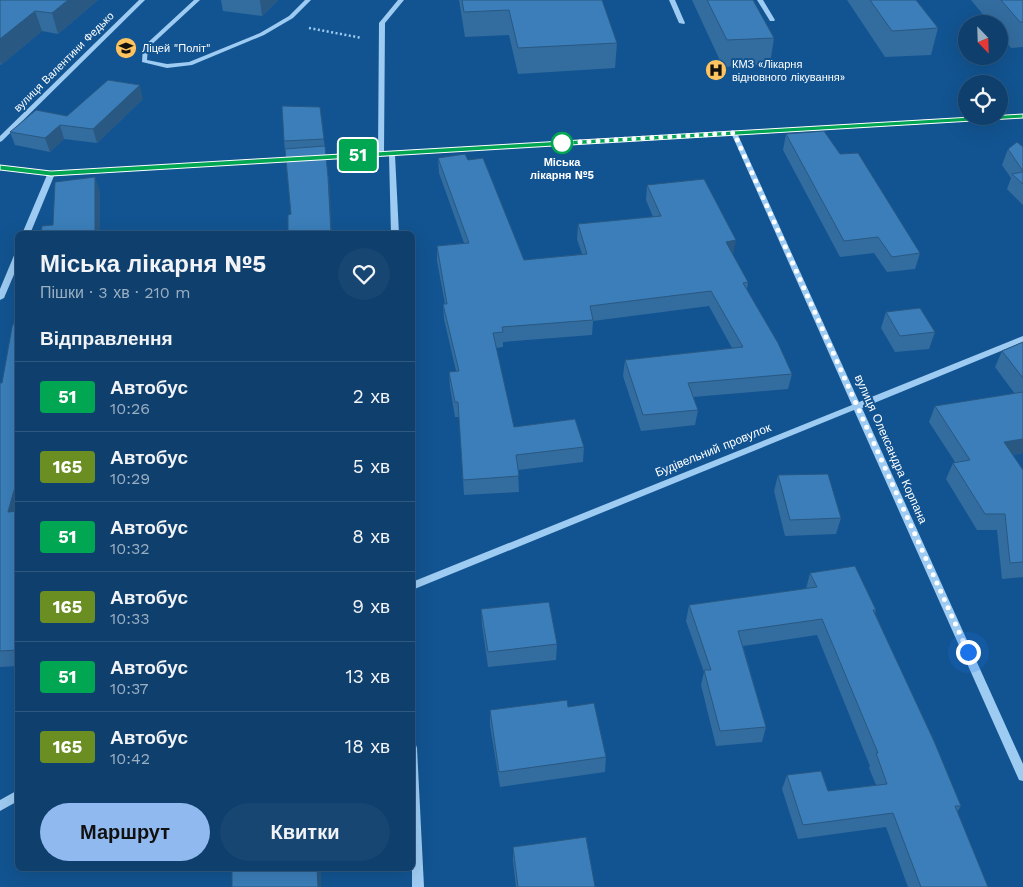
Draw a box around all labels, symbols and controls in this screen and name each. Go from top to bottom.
street label: вулиця Валентини Федько [11,9,117,115]
north arrow [958,15,1008,65]
map controls [958,15,1008,125]
school or university icon: Ліцей "Політ" [114,36,138,60]
place label: Ліцей "Політ" [142,42,210,55]
hospital icon: КМЗ «Лікарня відновного лікування» [704,58,728,82]
place label: КМЗ «Лікарня відновного лікування» [732,58,845,84]
button: locate [958,75,1008,125]
marker: Міська лікарня №5 [551,132,573,154]
line badge: 51 [336,139,380,171]
text: 51 [349,144,367,165]
place label: Міська лікарня №5 [530,156,594,182]
button: heart [338,248,390,300]
text: Міська лікарня №5 [40,250,266,278]
text: Пішки · 3 хв · 210 m [40,283,190,302]
text: Відправлення [40,327,173,350]
street label: вулиця Олександра Корпана [852,372,930,526]
text: Автобус [110,376,188,399]
text: 2 хв [353,385,390,408]
text: 51 [58,386,77,407]
text: 10:26 [110,399,150,418]
street label: Будівельний провулок [653,420,774,480]
text: Автобус [110,446,188,469]
text: 5 хв [353,455,390,478]
text: 165 [53,456,82,477]
text: 10:29 [110,469,150,488]
text: Автобус [110,516,188,539]
text: 8 хв [352,525,390,548]
text: 51 [58,526,77,547]
text: 10:32 [110,539,150,558]
text: Автобус [110,586,188,609]
text: 9 хв [352,595,390,618]
text: 165 [53,596,82,617]
text: 10:33 [110,609,150,628]
your location [956,640,981,665]
text: Автобус [110,656,188,679]
text: 13 хв [345,665,390,688]
text: 51 [58,666,77,687]
text: 10:37 [110,679,149,698]
text: Автобус [110,726,188,749]
text: 18 хв [345,735,390,758]
text: 165 [53,736,82,757]
text: 10:42 [110,749,150,768]
button: Маршрут [40,803,210,861]
button: Квитки [220,803,390,861]

